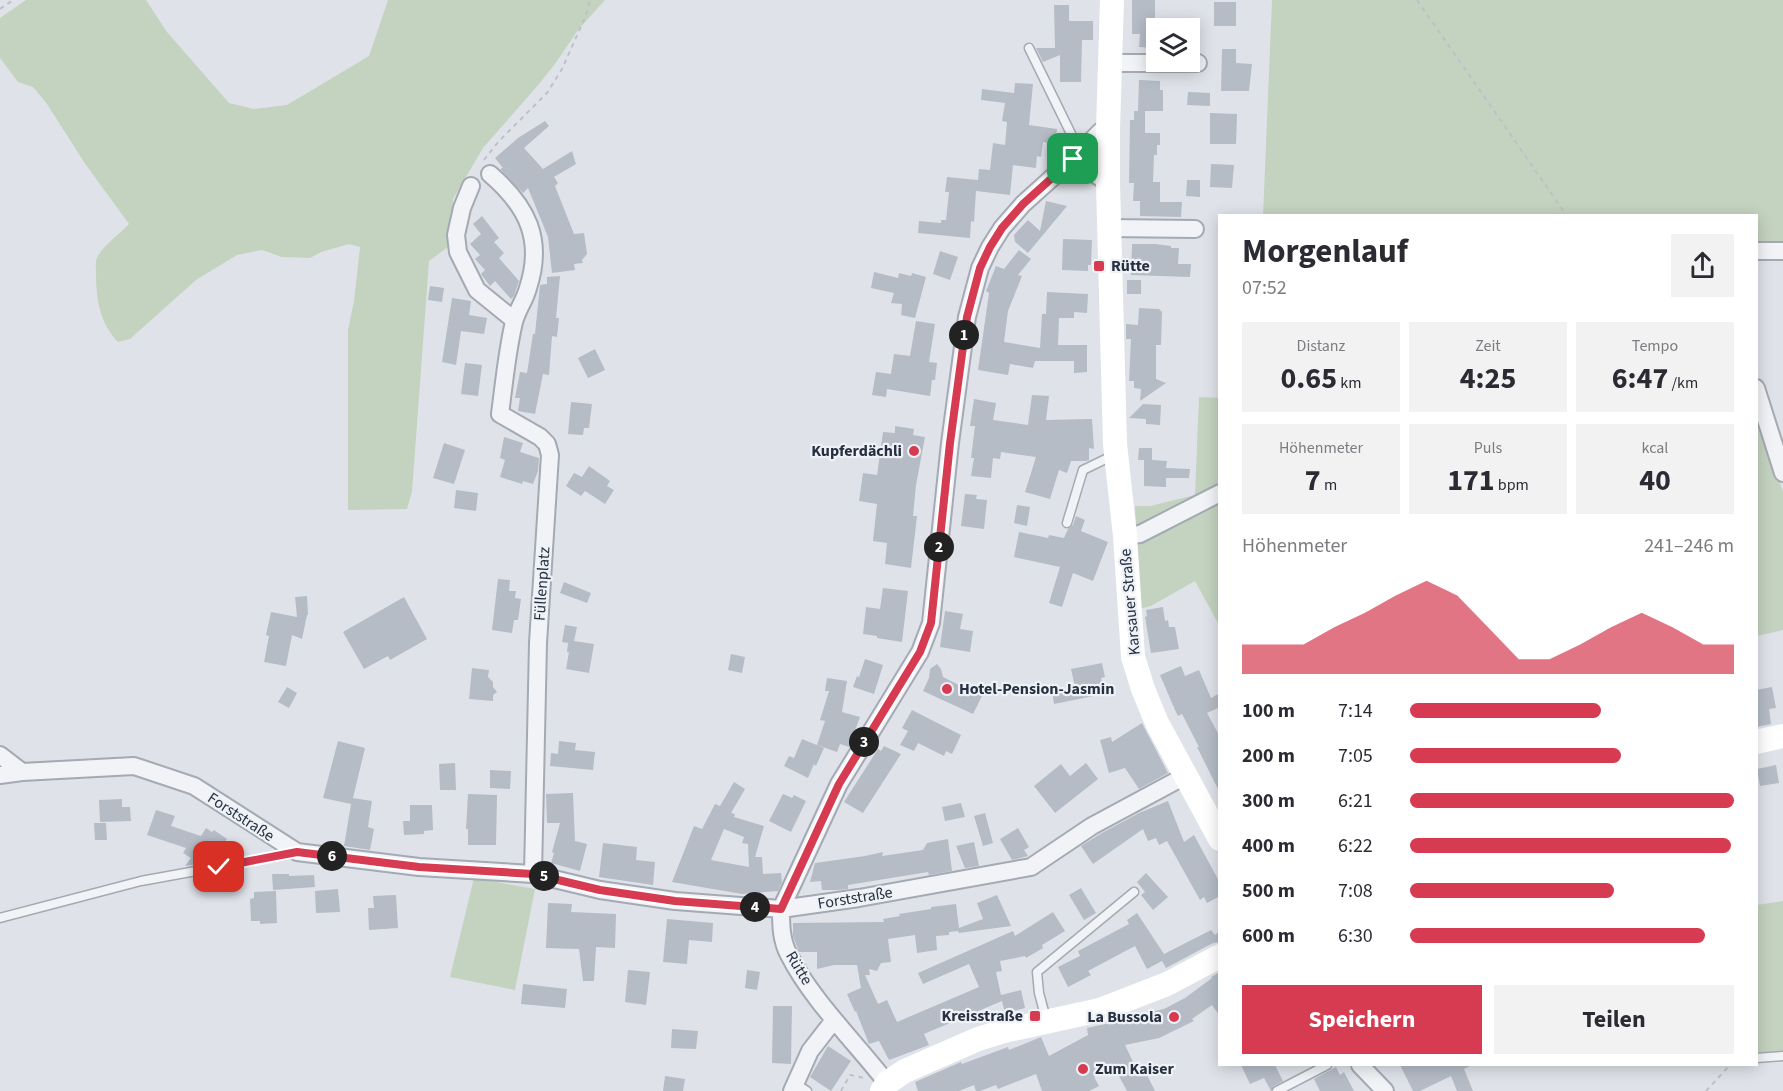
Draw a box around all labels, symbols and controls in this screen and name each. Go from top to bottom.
map controls [1146,18,1200,72]
button: layers [1146,18,1200,72]
pin [1047,133,1098,184]
icon: arrive [1056,142,1089,175]
text: Morgenlauf [1242,228,1408,275]
button: share [1671,234,1734,297]
place label: Rütte [1111,255,1150,277]
marker: Rütte [1092,259,1106,273]
text: 07:52 [1242,274,1287,302]
pin: 1 [949,320,979,350]
text: 1 [960,324,968,346]
text: Distanz [1297,335,1345,357]
text: Zeit [1475,335,1501,357]
text: Tempo [1632,335,1678,357]
text: 0.65 [1281,357,1337,400]
text: 4:25 [1460,357,1516,400]
text: 6:47 [1612,357,1668,400]
text: km [1337,372,1361,394]
text: /km [1668,372,1698,394]
text: Höhenmeter [1279,437,1363,459]
text: Puls [1474,437,1502,459]
text: kcal [1642,437,1668,459]
place label: Kupferdächli [811,440,902,462]
marker: Kupferdächli [907,444,921,458]
text: 7 [1305,459,1321,502]
text: 171 [1447,459,1495,502]
text: 40 [1639,459,1671,502]
text: m [1321,474,1337,496]
text: bpm [1495,474,1529,496]
pin: 2 [924,532,954,562]
text: Höhenmeter [1242,532,1347,560]
text: 241–246 m [1644,532,1734,560]
text: 2 [935,536,943,558]
street label: Füllenplatz [528,546,556,622]
street label: Karsauer Straße [1114,548,1146,656]
place label: Hotel-Pension-Jasmin [959,678,1114,700]
marker: Hotel-Pension-Jasmin [940,682,954,696]
text: 100 m [1242,697,1295,725]
text: 7:14 [1338,697,1373,725]
pin: 3 [849,727,879,757]
text: 3 [860,731,868,753]
text: 200 m [1242,742,1295,770]
text: 7:05 [1338,742,1373,770]
street label: Forststraße [203,787,279,847]
text: 300 m [1242,787,1295,815]
text: 6:21 [1338,787,1373,815]
text: 400 m [1242,832,1295,860]
text: 6:22 [1338,832,1373,860]
pin [193,841,244,892]
pin: 6 [317,841,347,871]
text: 6 [328,845,336,867]
icon: check [202,850,235,883]
pin: 5 [529,861,559,891]
text: 5 [540,865,548,887]
text: 500 m [1242,877,1295,905]
text: 7:08 [1338,877,1373,905]
street label: Forststraße [816,881,894,915]
pin: 4 [740,892,770,922]
text: 4 [751,896,759,918]
text: 600 m [1242,922,1295,950]
text: 6:30 [1338,922,1373,950]
street label: Rütte [780,947,818,989]
button: Speichern [1242,985,1482,1054]
button: Teilen [1494,985,1734,1054]
place label: Kreisstraße [942,1005,1023,1027]
place label: La Bussola [1087,1006,1162,1028]
marker: Kreisstraße [1028,1009,1042,1023]
marker: La Bussola [1167,1010,1181,1024]
place label: Zum Kaiser [1095,1058,1174,1080]
marker: Zum Kaiser [1076,1062,1090,1076]

